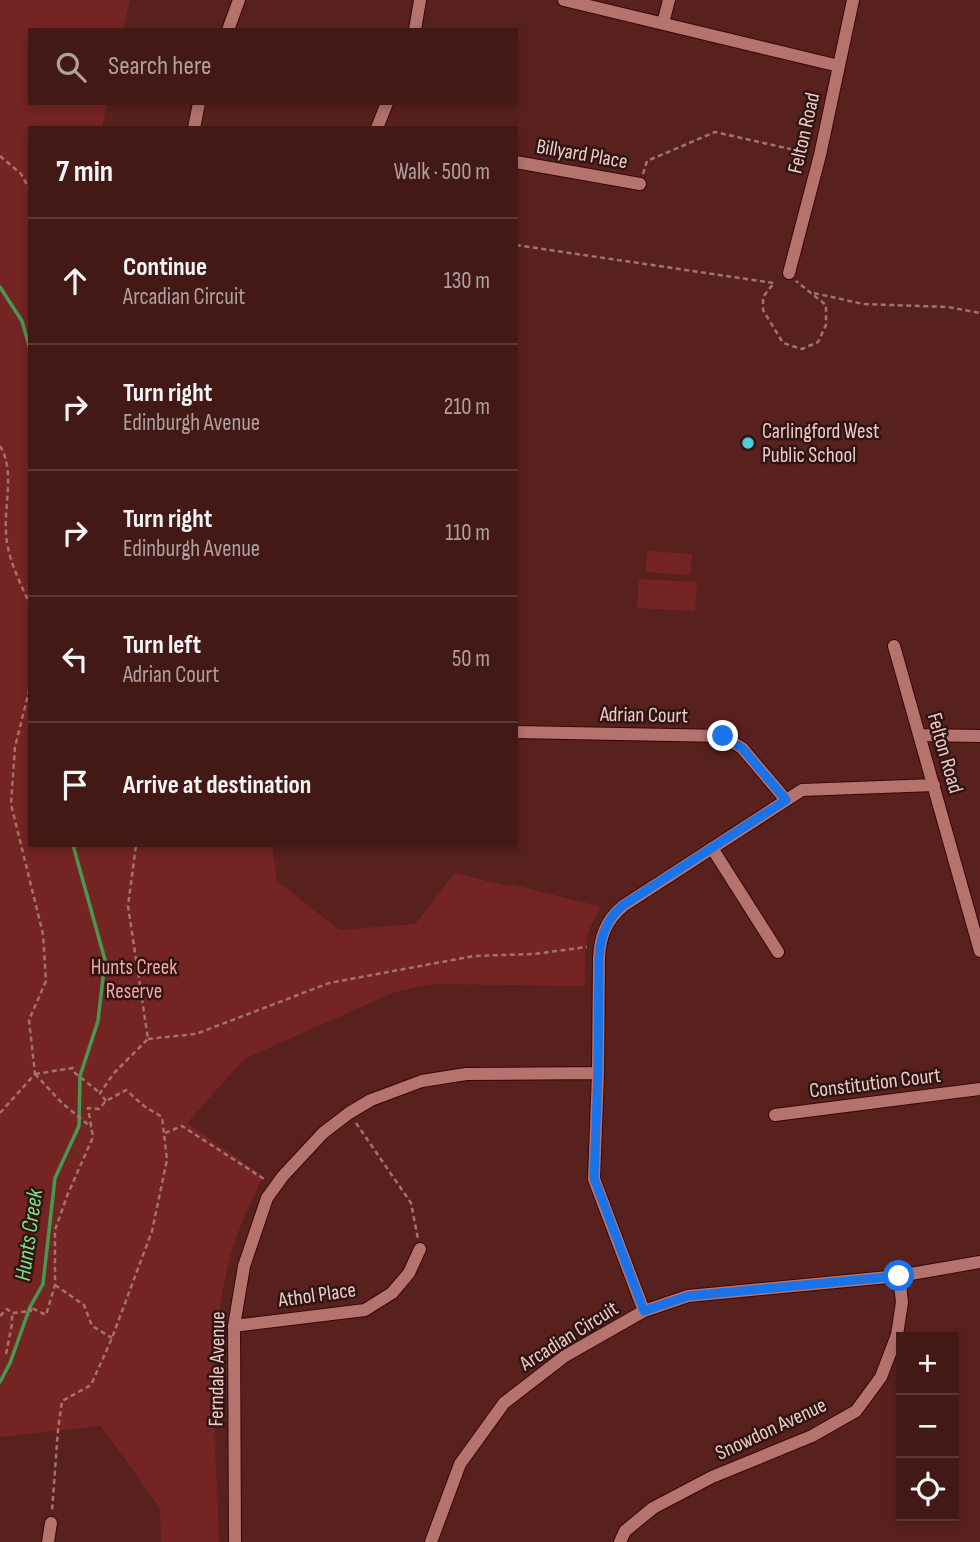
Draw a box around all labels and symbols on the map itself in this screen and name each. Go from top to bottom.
street label: Felton Road [783,90,825,176]
street label: Billyard Place [534,134,630,174]
place label: Carlingford West Public School [762,419,879,468]
marker: Carlingford West Public School [740,435,756,451]
street label: Adrian Court [599,702,688,728]
street label: Felton Road [922,710,968,796]
route end [707,720,738,751]
park label: Hunts Creek Reserve [91,955,177,1004]
street label: Constitution Court [808,1063,942,1103]
water label: Hunts Creek [9,1186,49,1283]
route start [883,1260,914,1291]
street label: Athol Place [276,1277,357,1313]
street label: Arcadian Circuit [514,1296,623,1377]
street label: Ferndale Avenue [203,1311,231,1427]
street label: Snowdon Avenue [712,1392,830,1466]

